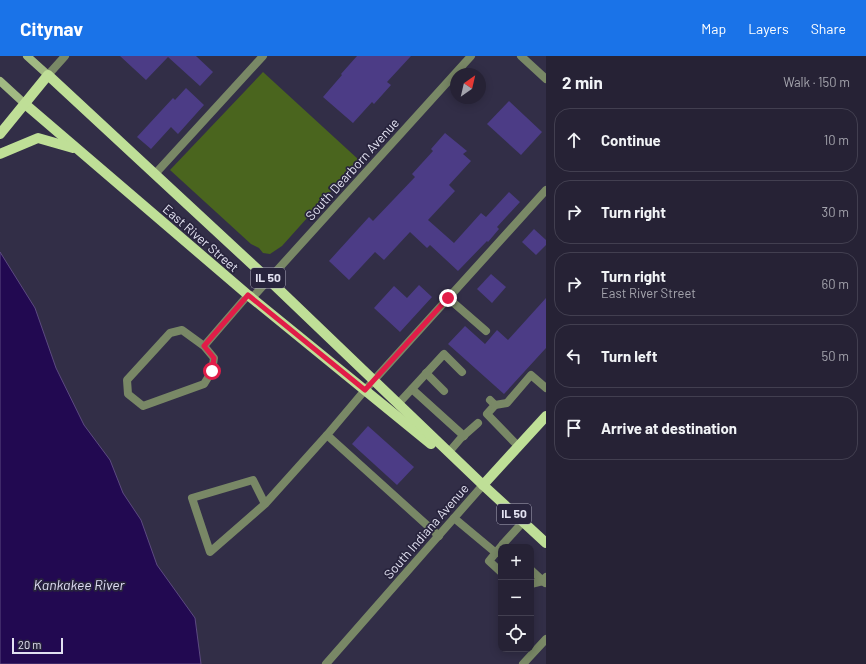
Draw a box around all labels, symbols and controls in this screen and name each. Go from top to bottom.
text: Citynav [20,17,83,40]
text: Map [701,20,726,37]
text: Layers [748,20,789,37]
text: Share [811,20,846,37]
north arrow [450,68,486,104]
text: 2 min [562,72,603,92]
text: Walk · 150 m [783,74,850,90]
street label: South Dearborn Avenue [302,115,402,223]
icon: ahead [563,129,585,151]
text: Continue [601,131,661,149]
text: 10 m [824,132,849,148]
street label: East River Street [160,201,242,275]
icon: right [563,201,585,223]
text: Turn right [601,203,666,221]
text: 30 m [822,204,849,220]
text: Turn right [601,267,666,285]
road number: IL 50 [251,268,285,288]
icon: right [563,273,585,295]
text: 60 m [822,276,849,292]
text: East River Street [601,285,696,301]
route end [439,289,457,307]
icon: left [563,345,585,367]
text: Turn left [601,347,657,365]
text: 50 m [822,348,849,364]
route start [203,362,221,380]
icon: arrive [563,417,585,439]
text: Arrive at destination [601,419,737,437]
street label: South Indiana Avenue [380,480,472,582]
road number: IL 50 [497,504,531,524]
map controls [498,544,534,652]
button: + [498,544,534,580]
water label: Kankakee River [34,576,125,593]
button: − [498,580,534,616]
button: locate [498,616,534,652]
scale bar [12,636,63,655]
text: 20 m [18,638,41,651]

